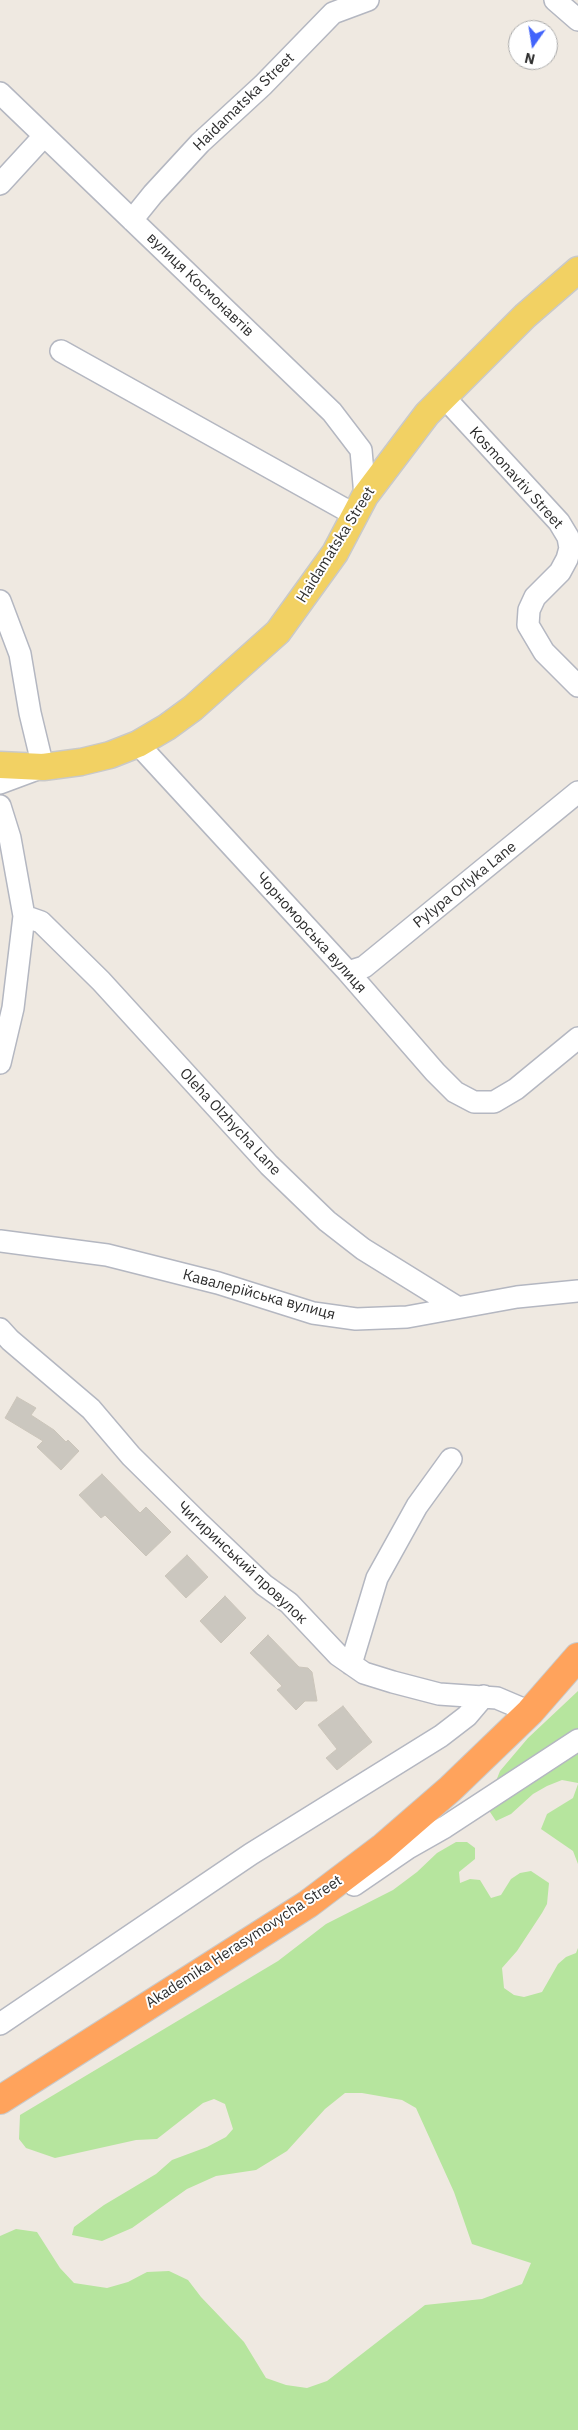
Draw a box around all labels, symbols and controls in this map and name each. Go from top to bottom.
north arrow [508,20,558,70]
street label: Haidamatska Street [190,49,298,155]
text: N [523,49,537,69]
street label: вулиця Космонавтів [143,229,257,341]
street label: Kosmonavtiv Street [465,423,567,533]
street label: Haidamatska Street [293,484,379,606]
street label: Pylypa Orlyka Lane [410,838,520,932]
street label: Чорноморська вулиця [252,869,370,997]
street label: Oleha Olzhycha Lane [176,1065,284,1179]
street label: Кавалерійська вулиця [181,1266,337,1324]
street label: Чигиринський провулок [173,1498,311,1628]
street label: Akademika Herasymovycha Street [143,1872,345,2012]

